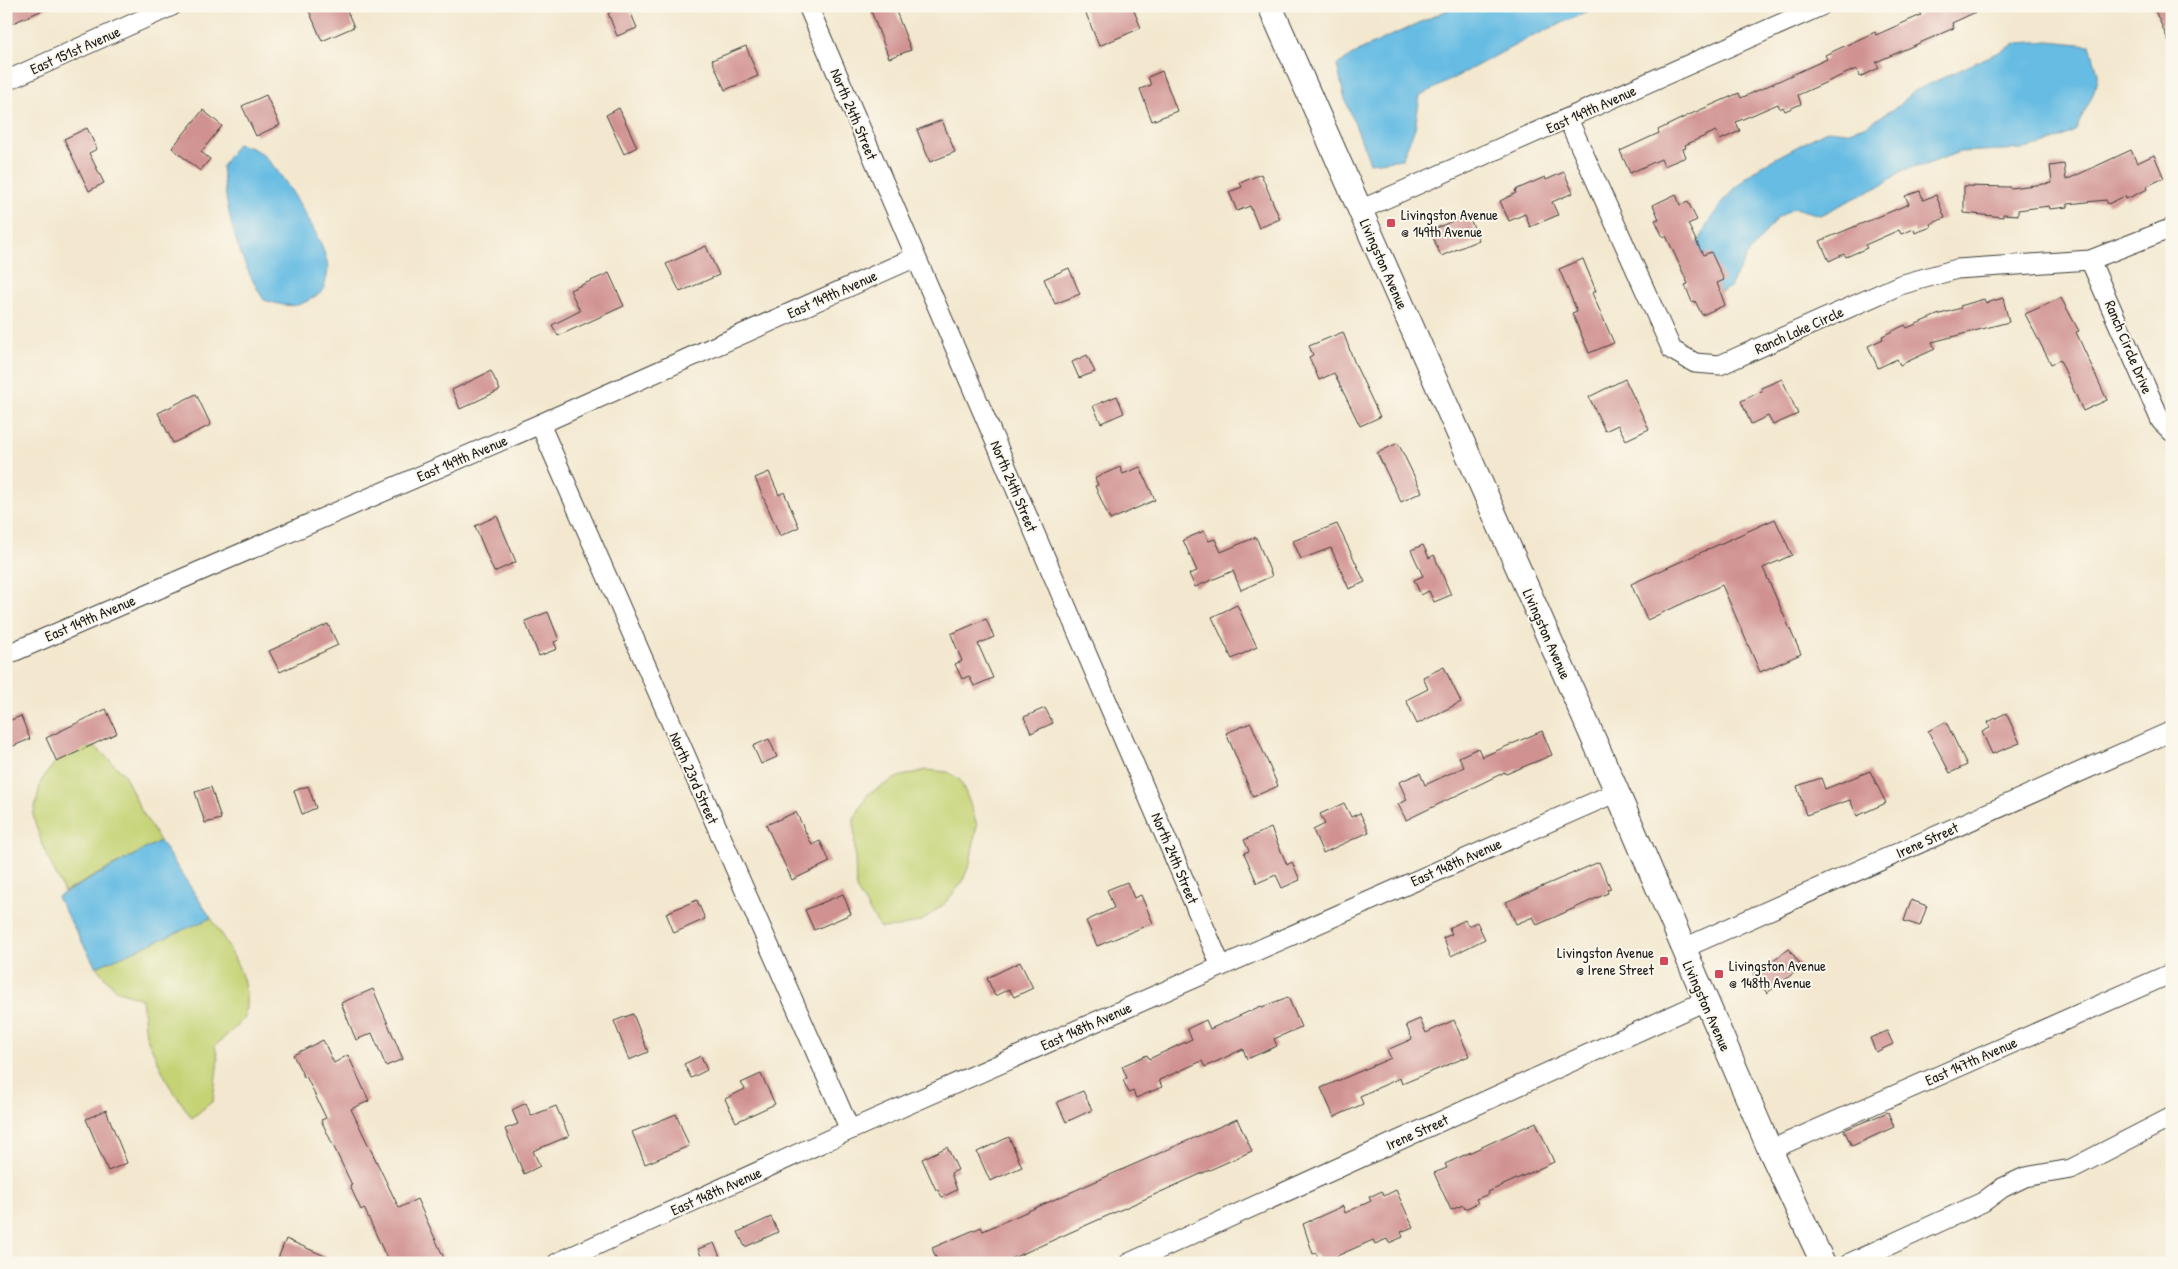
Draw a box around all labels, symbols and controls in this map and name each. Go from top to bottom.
street label: East 151st Avenue [27,21,123,79]
street label: North 24th Street [825,65,883,164]
street label: East 149th Avenue [1543,80,1639,138]
place label: Livingston Avenue @ 149th Avenue [1401,204,1498,242]
street label: Livingston Avenue [1355,215,1413,313]
marker: Livingston Avenue @ 149th Avenue [1385,217,1397,229]
street label: East 149th Avenue [784,265,880,323]
street label: Ranch Circle Drive [2100,297,2158,397]
street label: Ranch Lake Circle [1751,301,1847,359]
street label: East 149th Avenue [414,429,511,487]
street label: North 24th Street [985,437,1043,536]
street label: Livingston Avenue [1518,585,1576,683]
street label: East 149th Avenue [42,589,139,647]
street label: North 23rd Street [664,729,724,828]
street label: North 24th Street [1146,809,1204,908]
street label: Irene Street [1892,817,1962,863]
street label: East 148th Avenue [1407,833,1505,891]
place label: Livingston Avenue @ Irene Street [1557,942,1655,980]
marker: Livingston Avenue @ Irene Street [1658,955,1670,967]
place label: Livingston Avenue @ 148th Avenue [1729,955,1826,993]
street label: Livingston Avenue [1678,957,1736,1055]
marker: Livingston Avenue @ 148th Avenue [1713,968,1725,980]
street label: East 148th Avenue [1037,997,1135,1055]
street label: East 147th Avenue [1922,1031,2020,1091]
street label: Irene Street [1382,1109,1452,1155]
street label: East 148th Avenue [667,1162,765,1220]

